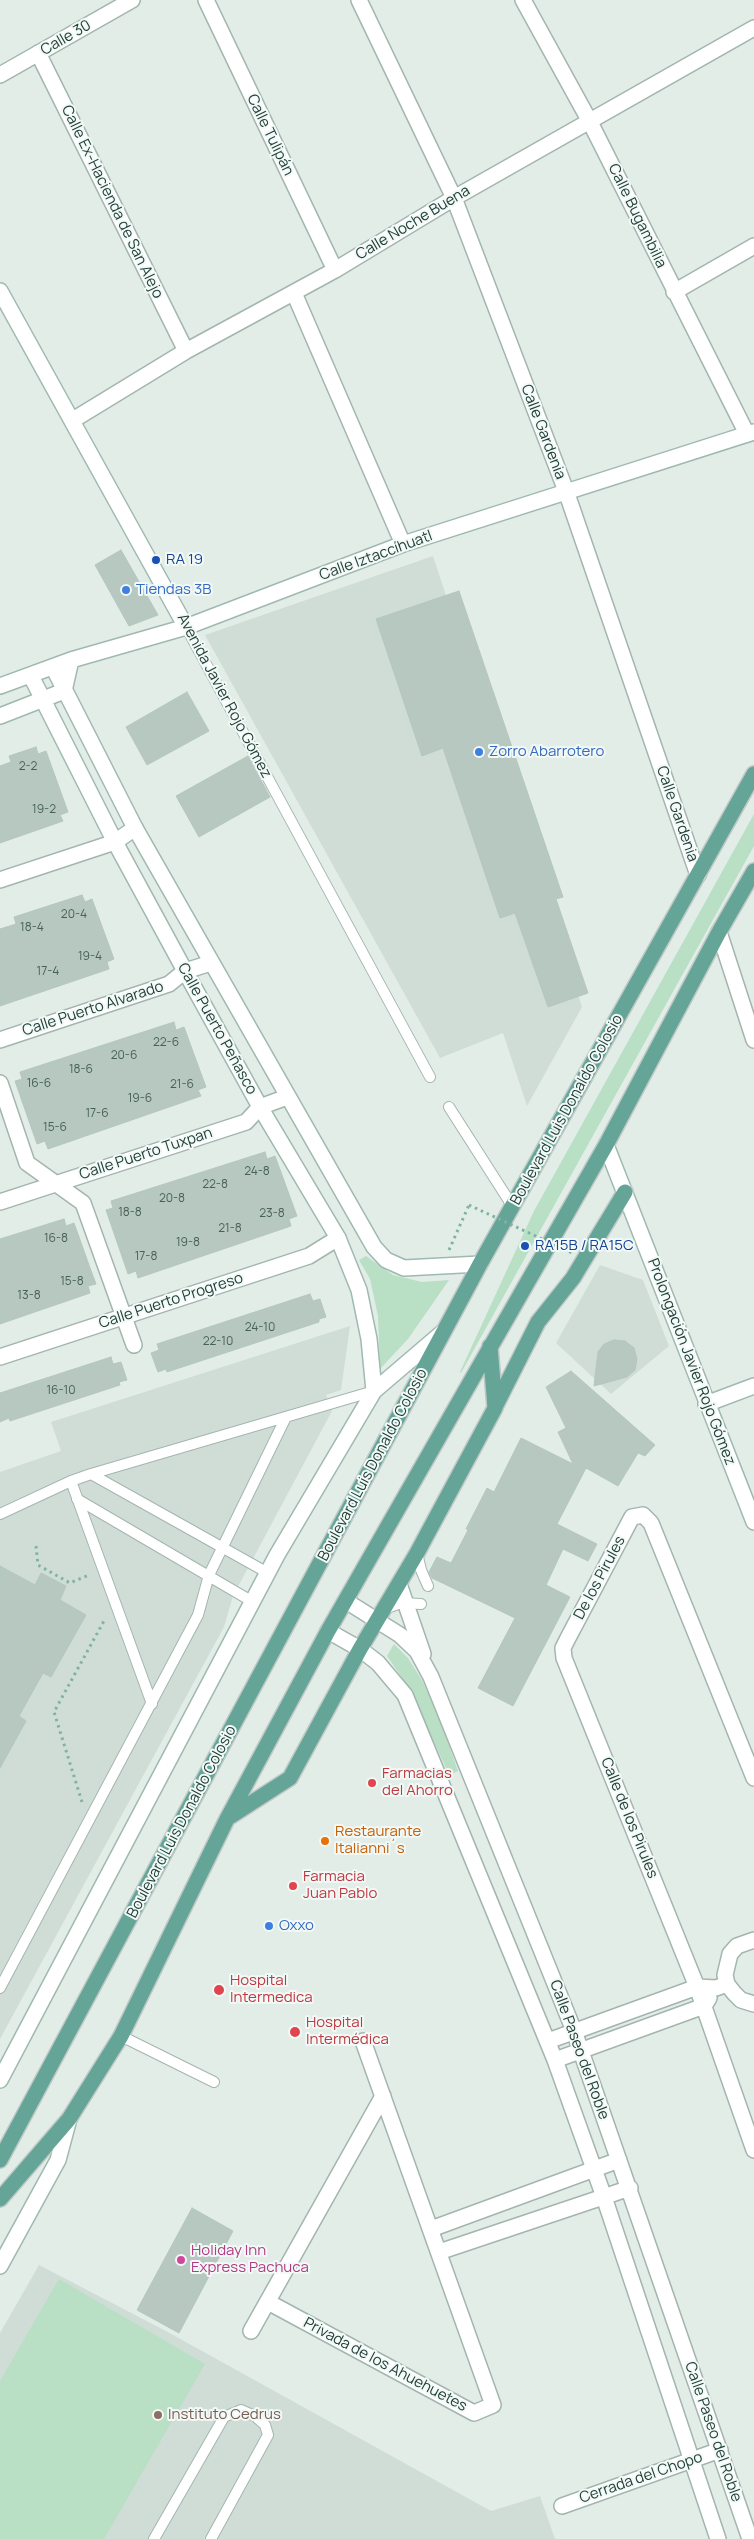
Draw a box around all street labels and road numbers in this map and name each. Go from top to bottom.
street label: Calle 30 [38,16,94,60]
street label: Calle Tulipán [243,91,297,179]
street label: Calle Ex-Hacienda de San Alejo [57,102,167,302]
street label: Calle Bugambilia [604,161,670,271]
street label: Calle Noche Buena [353,182,473,264]
street label: Calle Gardenia [517,382,569,482]
street label: Calle Iztaccíhuatl [317,527,435,585]
street label: Avenida Javier Rojo Gómez [173,611,275,781]
street label: Calle Gardenia [652,764,702,864]
street label: Calle Puerto Peñasco [173,960,261,1098]
street label: Calle Puerto Alvarado [20,978,166,1040]
street label: Boulevard Luis Donaldo Colosio [507,1012,627,1208]
street label: Calle Puerto Tuxpan [77,1124,215,1184]
street label: Prolongación Javier Rojo Gómez [643,1256,739,1468]
street label: Calle Puerto Progreso [97,1269,245,1333]
street label: Boulevard Luis Donaldo Colosio [315,1366,431,1564]
street label: De los Pirules [570,1533,630,1623]
street label: Boulevard Luis Donaldo Colosio [124,1723,240,1921]
street label: Calle de los Pirules [597,1755,661,1881]
street label: Calle Paseo del Roble [545,1978,613,2122]
street label: Privada de los Ahuehuetes [300,2314,470,2416]
street label: Calle Paseo del Roble [681,2360,745,2504]
street label: Cerrada del Chopo [577,2448,705,2508]

